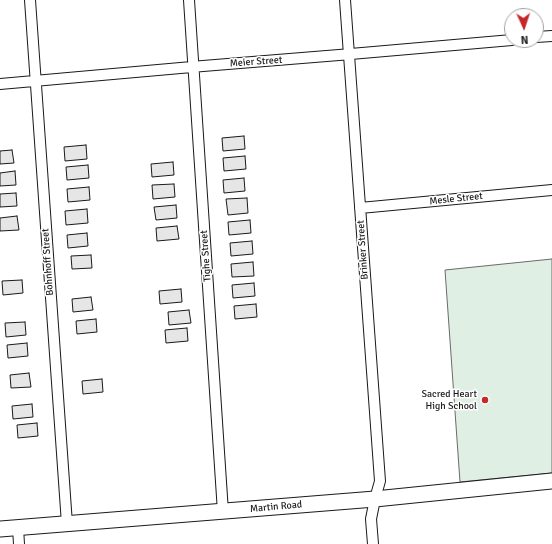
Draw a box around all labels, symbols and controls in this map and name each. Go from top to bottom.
north arrow [504,8,544,48]
text: N [520,33,529,46]
street label: Meier Street [229,54,283,70]
street label: Mesle Street [429,190,483,208]
street label: Brinker Street [355,220,371,280]
street label: Bohnhoff Street [40,228,56,296]
street label: Tighe Street [198,230,214,282]
place label: Sacred Heart High School [421,388,477,412]
marker: Sacred Heart High School [480,395,490,405]
street label: Martin Road [249,499,303,515]

